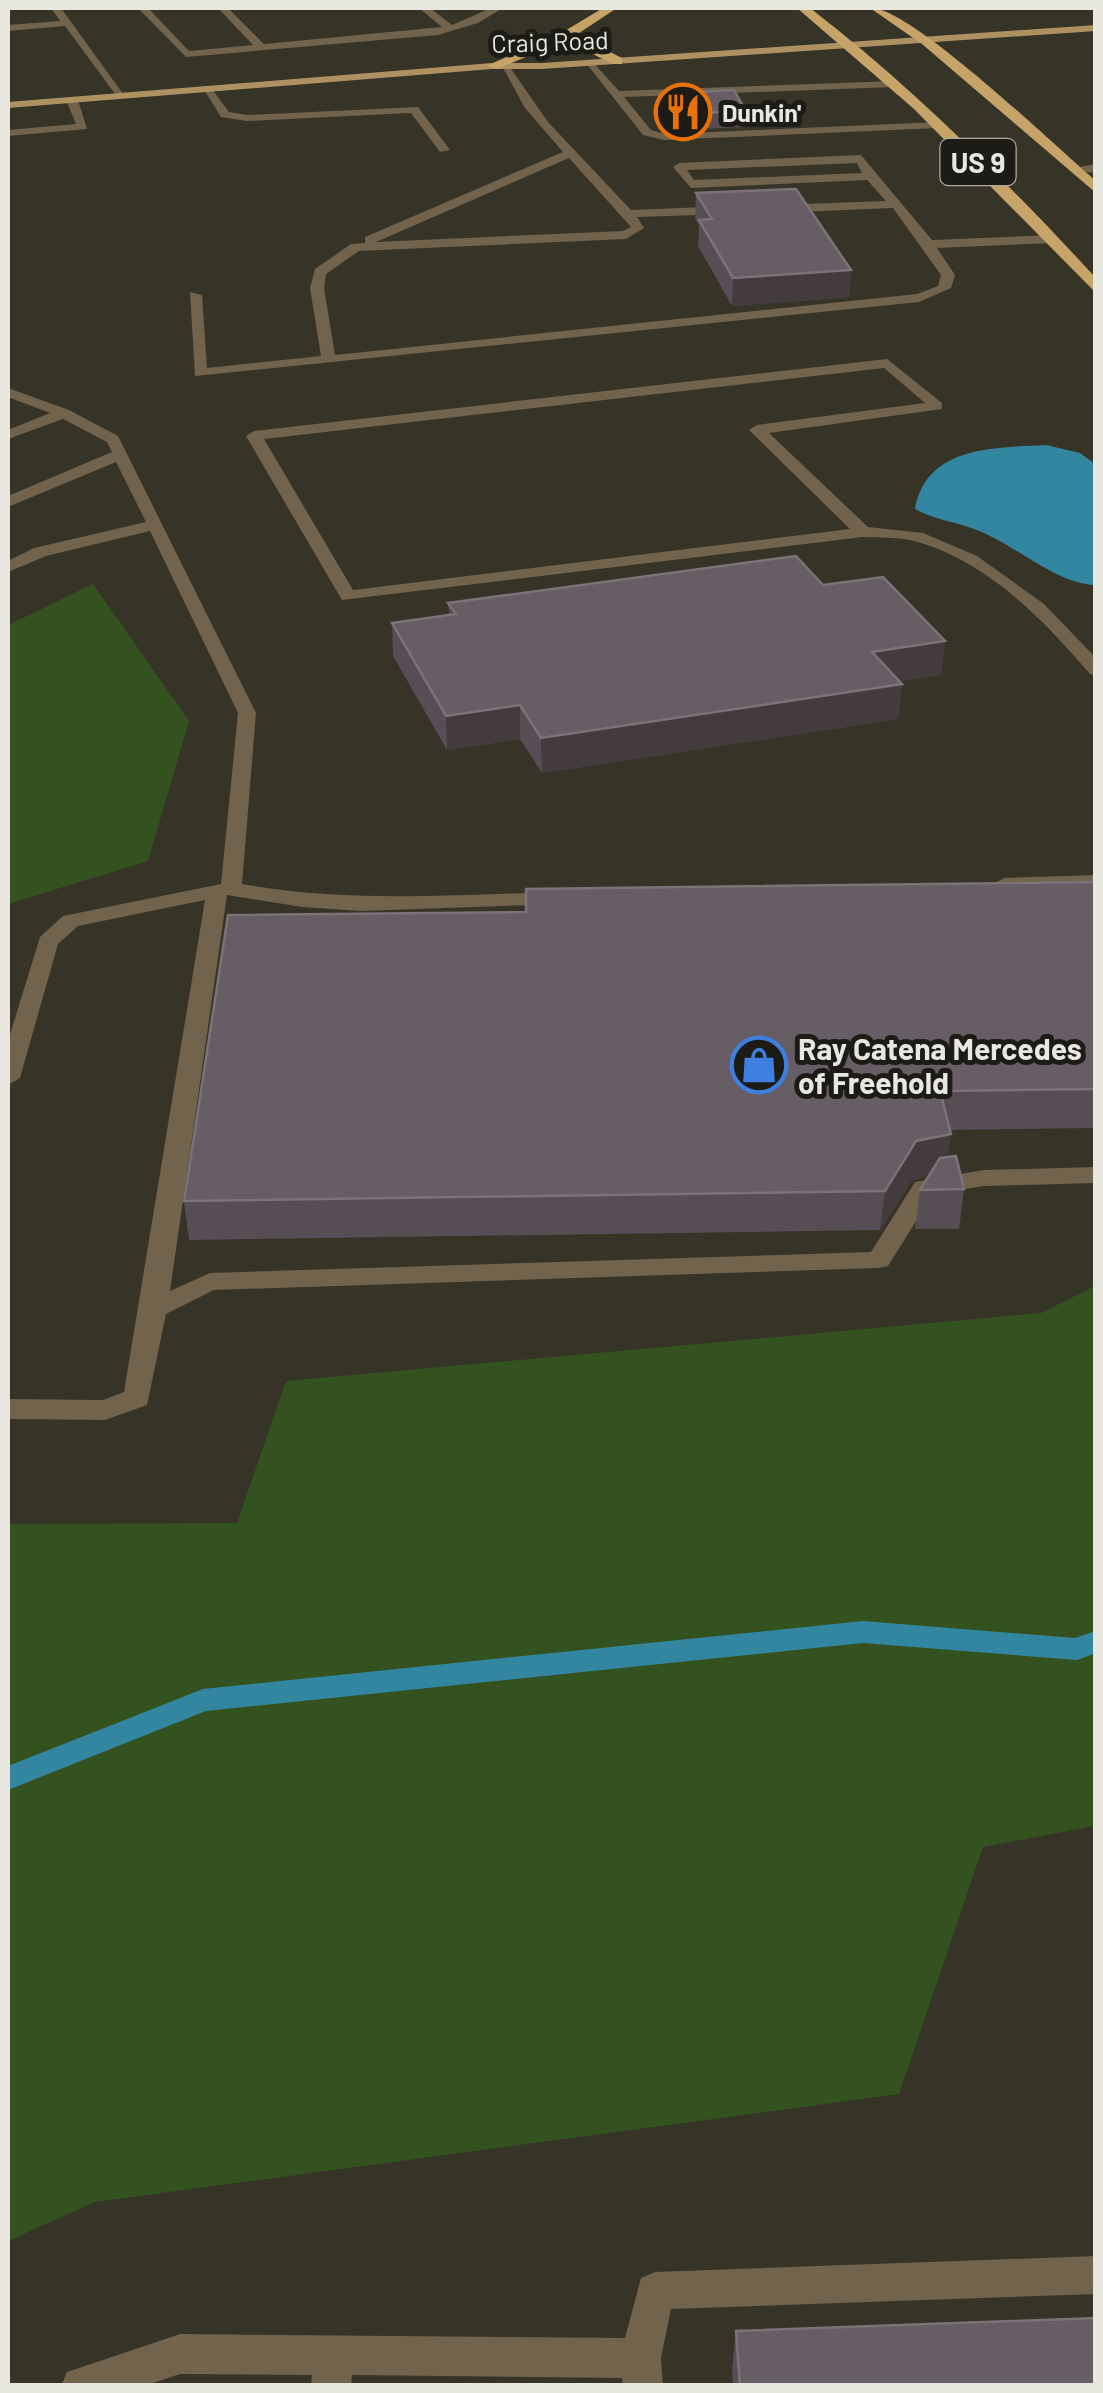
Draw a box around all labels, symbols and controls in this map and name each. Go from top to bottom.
street label: Craig Road [491,24,609,58]
restaurant icon: Dunkin' [653,82,713,142]
place label: Dunkin' [722,97,801,127]
road number: US 9 [940,139,1016,185]
place label: Ray Catena Mercedes of Freehold [798,1030,1082,1100]
shop icon: Ray Catena Mercedes of Freehold [729,1035,789,1095]

